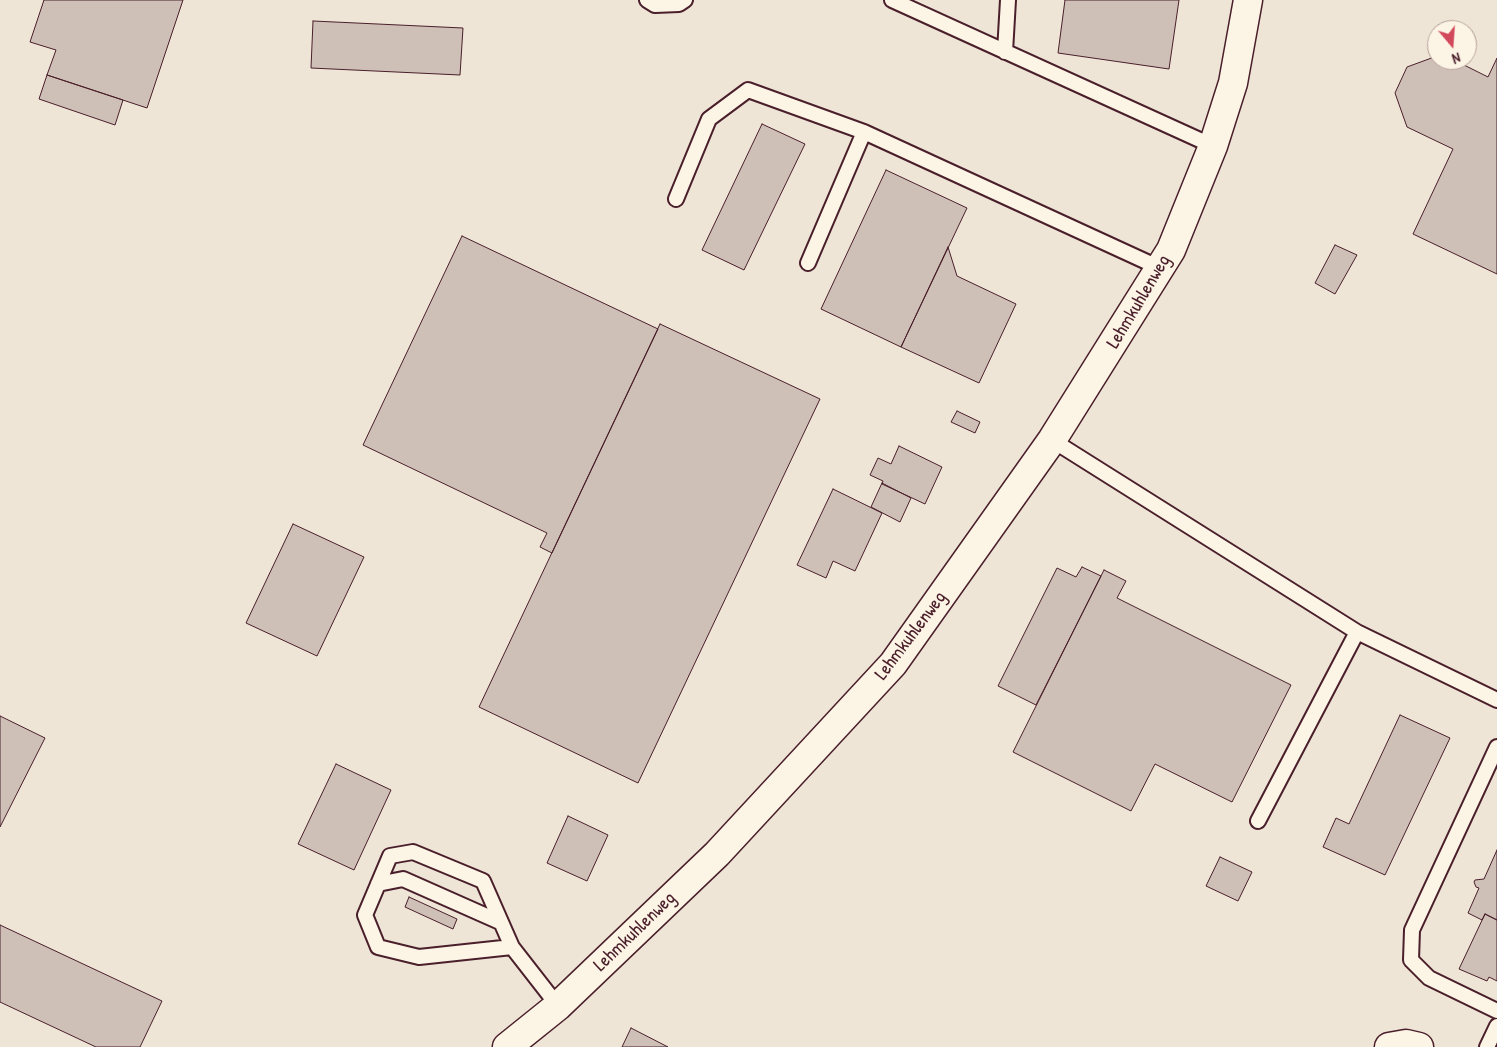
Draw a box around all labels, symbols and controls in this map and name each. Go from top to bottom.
north arrow [1427,20,1477,70]
text: N [1450,49,1463,69]
street label: Lehmkuhlenweg [1102,251,1176,353]
street label: Lehmkuhlenweg [870,587,952,685]
street label: Lehmkuhlenweg [589,887,681,977]

